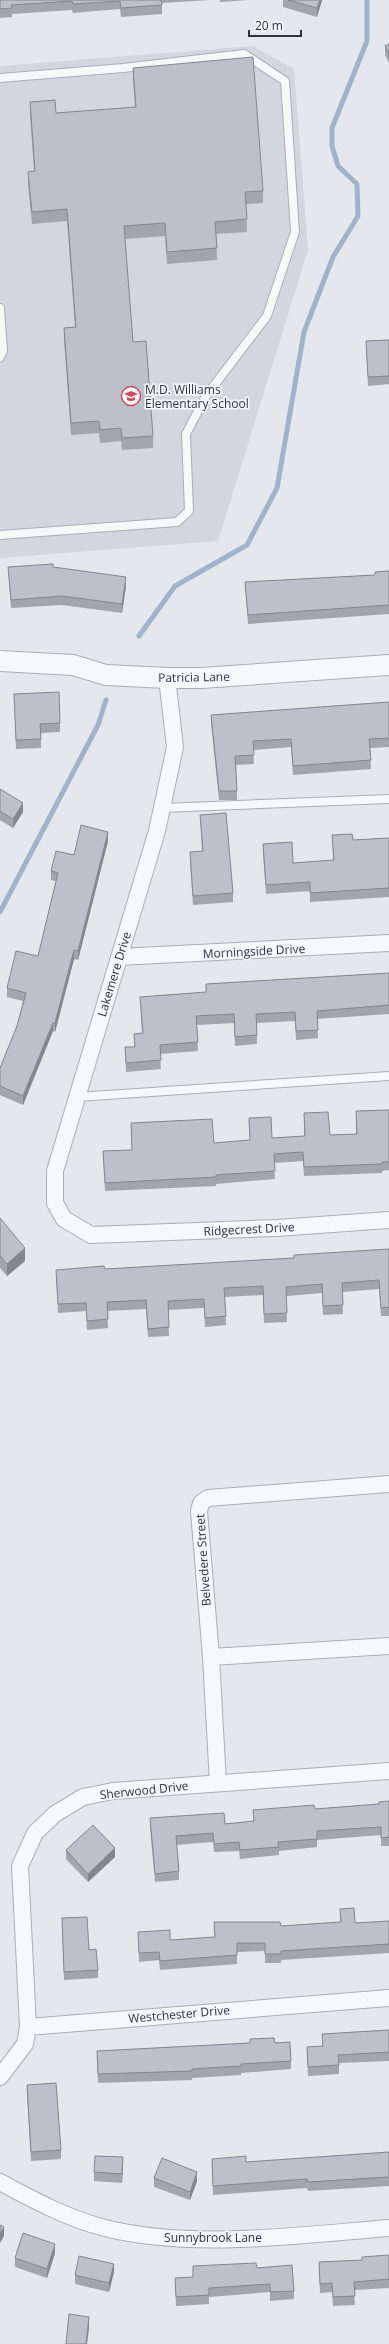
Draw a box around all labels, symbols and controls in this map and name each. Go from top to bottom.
scale bar [249,12,301,38]
text: 20 m [255,17,283,34]
place label: M.D. Williams Elementary School [145,381,249,412]
school or university icon: M.D. Williams Elementary School [120,385,142,407]
street label: Patricia Lane [158,668,230,686]
street label: Lakemere Drive [93,929,135,1019]
street label: Morningside Drive [202,940,306,962]
street label: Ridgecrest Drive [203,1218,295,1240]
street label: Belvedere Street [191,1513,215,1607]
street label: Sherwood Drive [99,1777,189,1803]
street label: Westchester Drive [128,2001,231,2027]
street label: Sunnybrook Lane [164,2229,262,2246]

